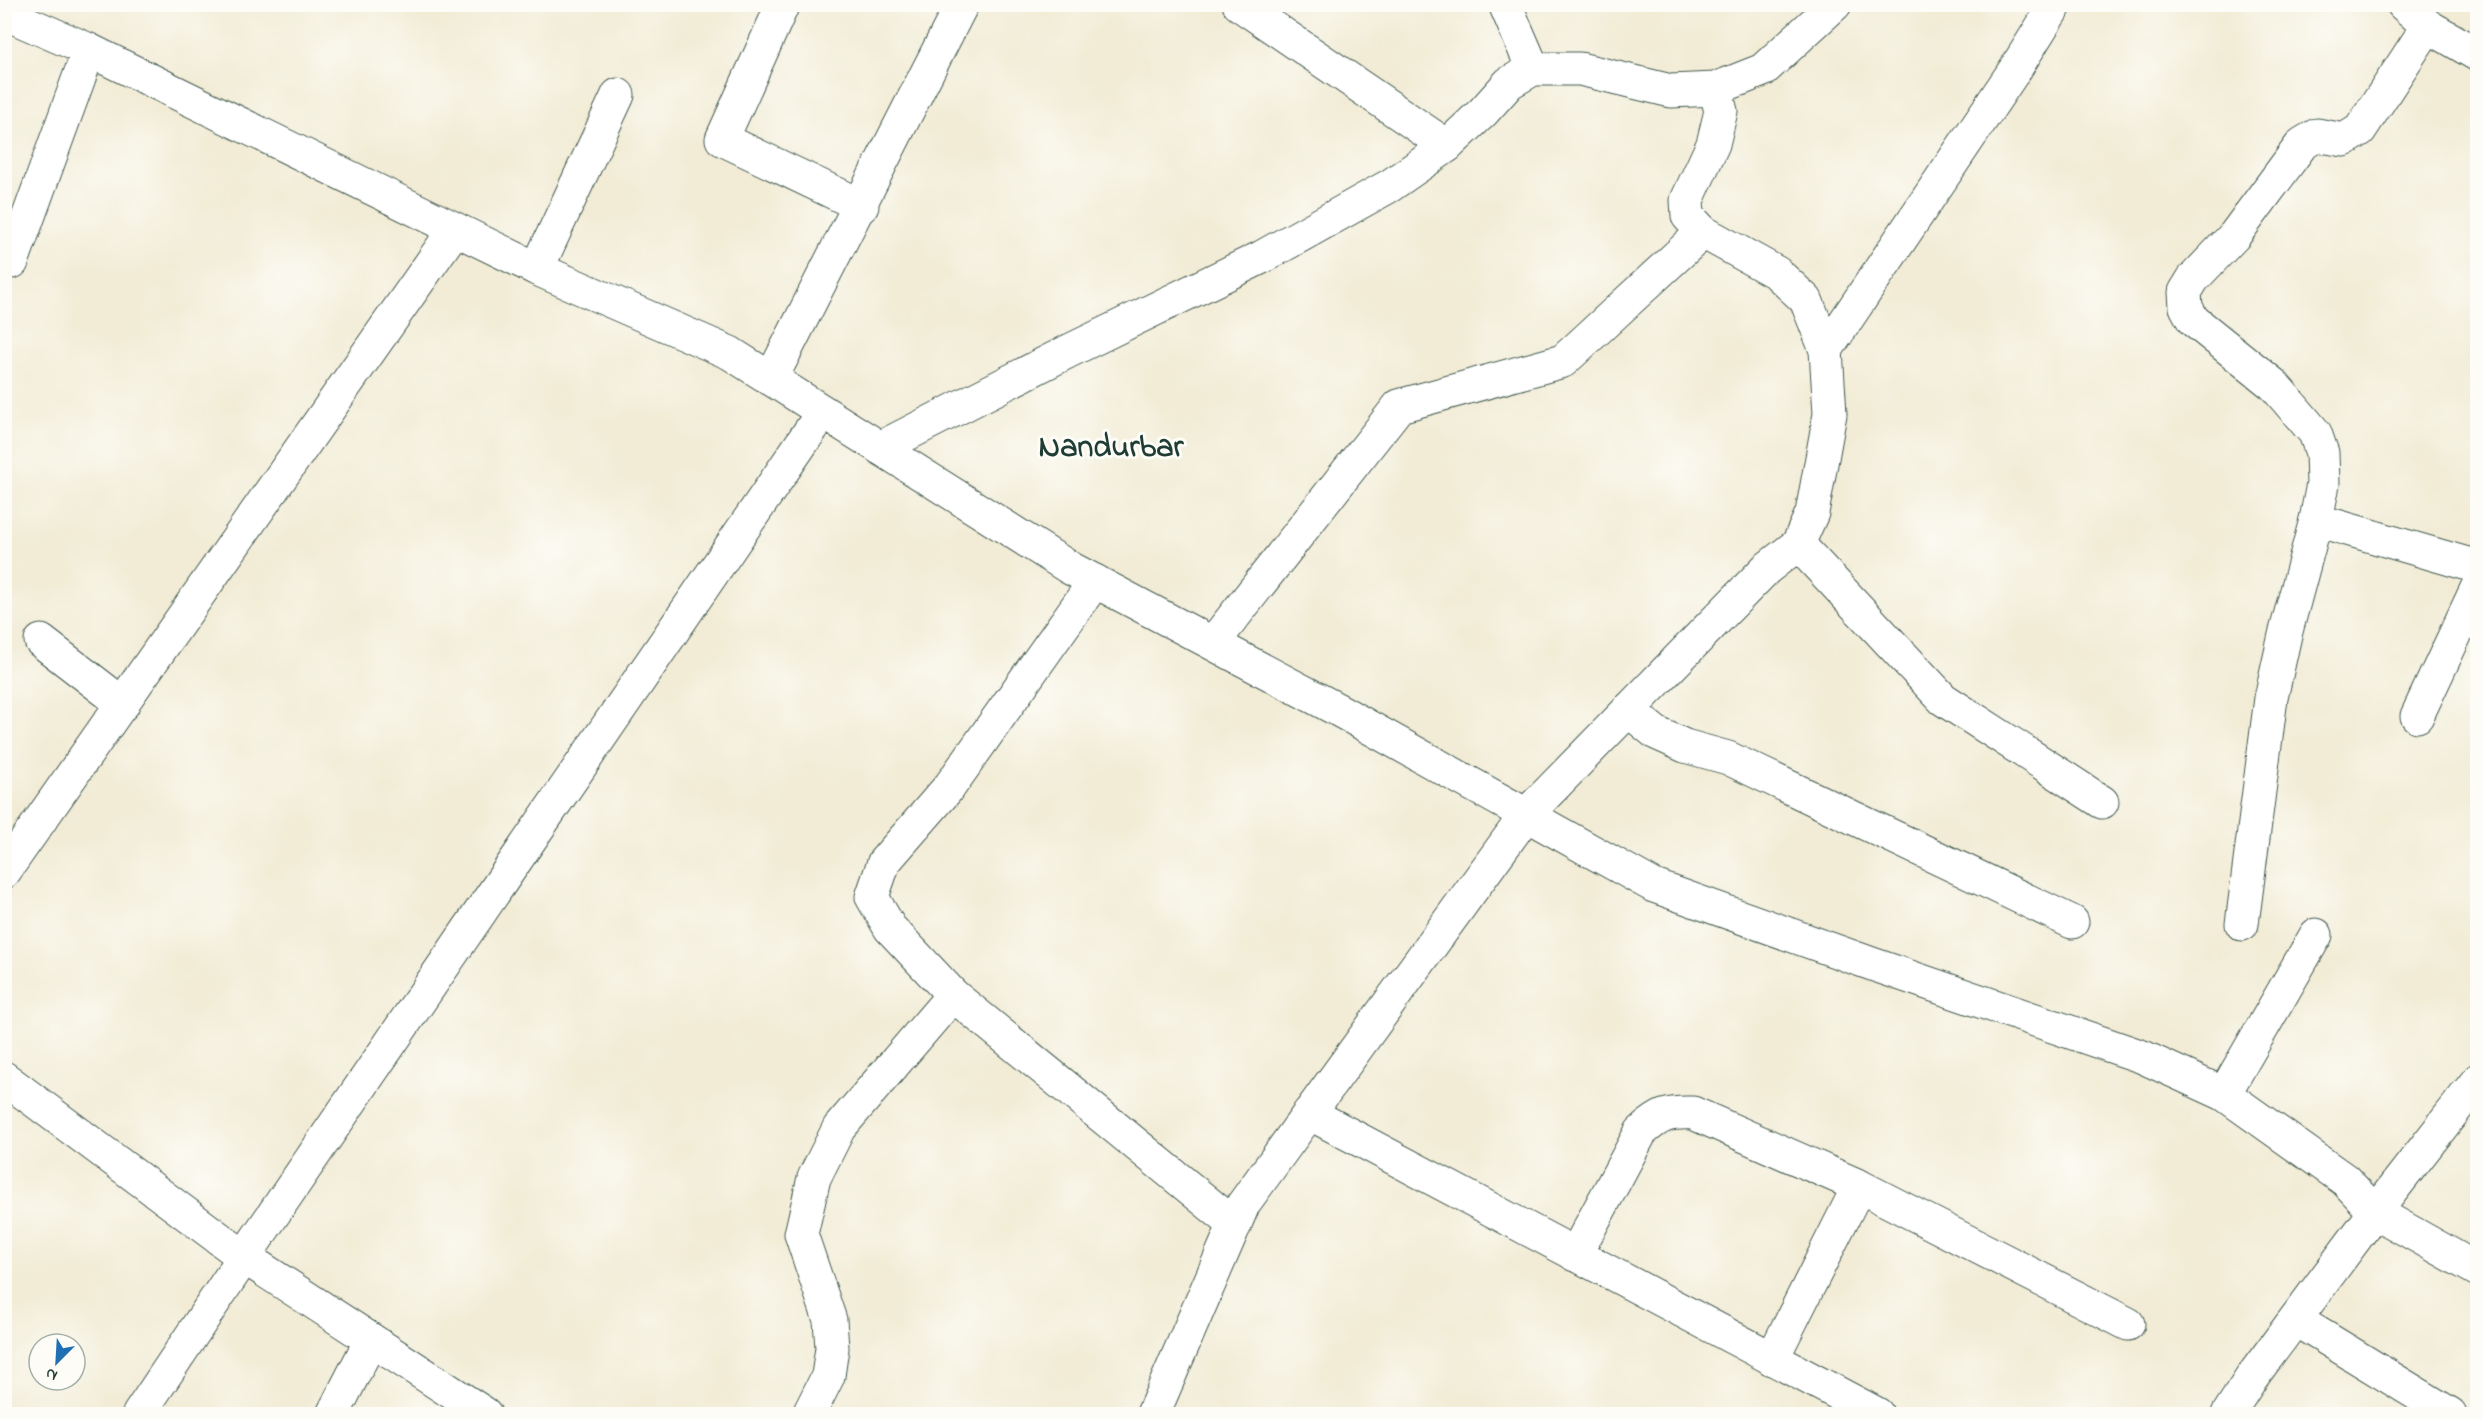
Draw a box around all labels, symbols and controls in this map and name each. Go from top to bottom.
district label: Nandurbar [1039,425,1185,472]
north arrow [27,1332,87,1392]
text: N [42,1361,62,1387]

